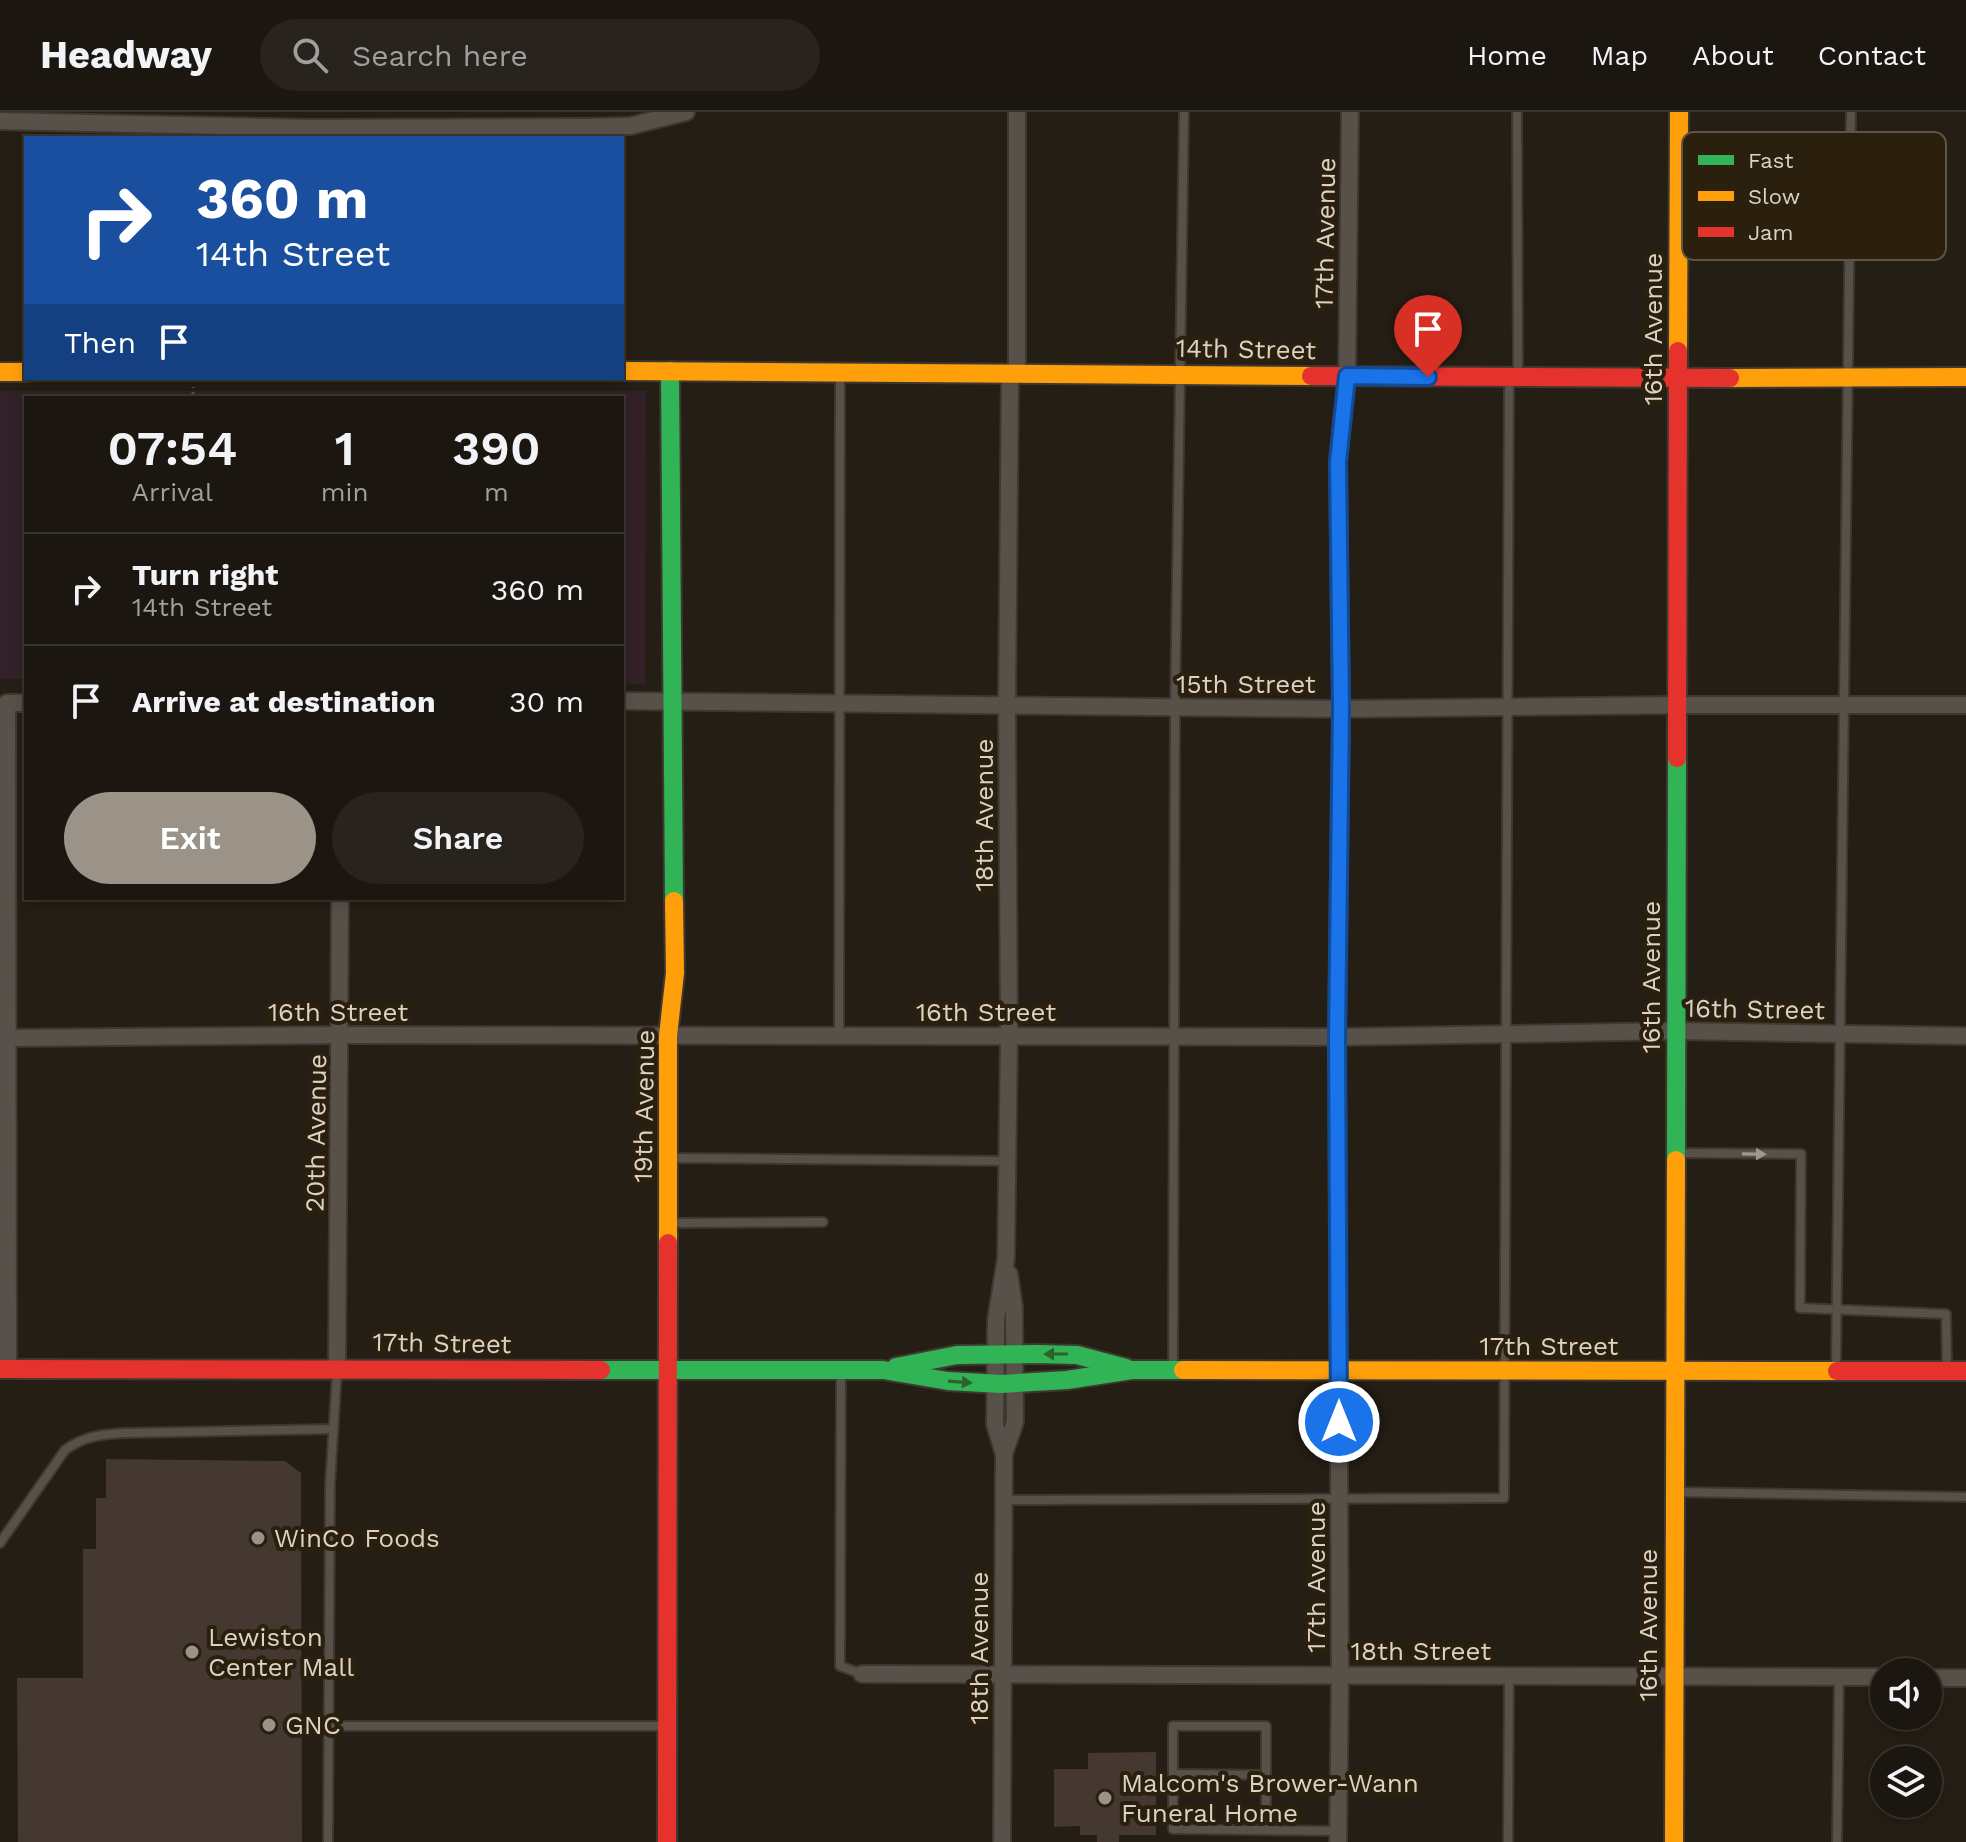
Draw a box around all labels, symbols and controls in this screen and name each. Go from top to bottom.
search box [260,19,820,91]
text: Headway [40,33,212,77]
icon: search [288,33,332,77]
text: Search here [352,38,528,73]
text: Home [1467,39,1547,72]
text: Map [1591,39,1648,72]
text: About [1692,39,1774,72]
text: Contact [1818,39,1926,72]
legend [1682,132,1946,260]
text: Fast [1748,148,1794,173]
street label: 17th Avenue [1309,157,1341,309]
text: 360 m [196,166,368,232]
icon: right [64,168,168,272]
text: Slow [1748,184,1800,209]
text: Jam [1748,220,1793,245]
text: 14th Street [196,233,390,275]
street label: 16th Avenue [1638,253,1668,405]
pin [1394,295,1462,377]
icon: arrive [1406,307,1450,351]
icon: arrive [152,320,196,364]
text: Then [64,325,136,360]
street label: 14th Street [1176,333,1316,365]
text: 07:54 [107,420,237,477]
text: 1 [335,420,355,477]
text: 390 [452,420,541,477]
text: Arrival [132,477,213,507]
text: min [321,477,369,507]
text: m [484,477,509,507]
text: Turn right [132,557,278,592]
icon: right [64,567,108,611]
text: 360 m [491,572,584,607]
text: 14th Street [132,592,272,622]
street label: 15th Street [1176,669,1316,699]
icon: arrive [64,679,108,723]
text: Arrive at destination [132,684,436,719]
text: 30 m [509,684,584,719]
street label: 18th Avenue [969,739,999,891]
button: Exit [64,792,316,884]
button: Share [332,792,584,884]
street label: 16th Avenue [1636,901,1666,1053]
street label: 16th Street [1685,993,1825,1025]
street label: 16th Street [268,997,408,1027]
street label: 16th Street [916,997,1056,1027]
street label: 19th Avenue [628,1029,660,1183]
street label: 20th Avenue [300,1054,332,1212]
one-way arrow [1742,1148,1767,1160]
street label: 17th Street [372,1327,512,1359]
street label: 17th Street [1480,1331,1619,1361]
one-way arrow [1043,1348,1068,1360]
one-way arrow [948,1375,973,1388]
position arrow [1297,1380,1381,1464]
street label: 17th Avenue [1301,1501,1331,1653]
place label: WinCo Foods [274,1523,440,1553]
marker: WinCo Foods [249,1529,267,1547]
street label: 16th Avenue [1633,1549,1663,1701]
street label: 18th Avenue [964,1572,994,1724]
place label: Lewiston Center Mall [208,1622,354,1682]
street label: 18th Street [1351,1636,1491,1666]
marker: Lewiston Center Mall [183,1643,201,1661]
map controls [1870,1658,1942,1818]
button: sound [1870,1658,1942,1730]
place label: GNC [285,1710,341,1740]
marker: GNC [260,1716,278,1734]
button: layers [1870,1746,1942,1818]
place label: Malcom's Brower-Wann Funeral Home [1121,1768,1419,1828]
marker: Malcom's Brower-Wann Funeral Home [1096,1789,1114,1807]

